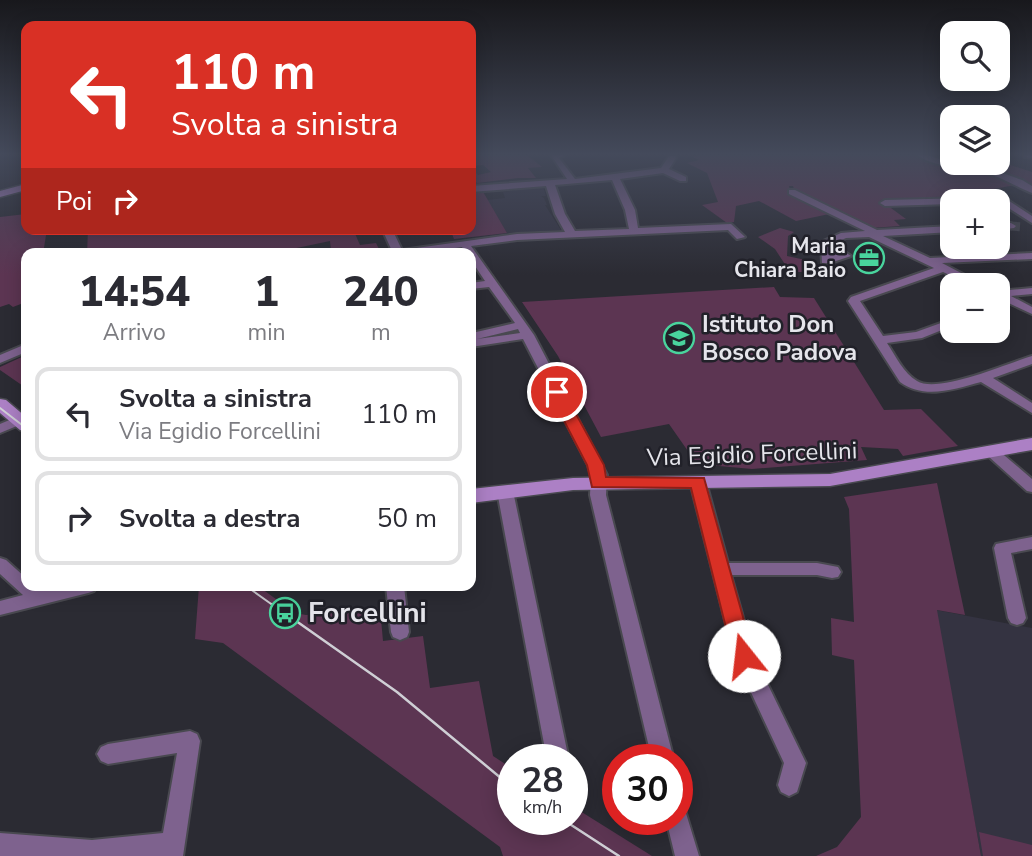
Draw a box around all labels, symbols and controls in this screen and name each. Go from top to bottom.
map controls [940,21,1010,343]
button: search [940,21,1010,91]
text: 110 m [171,39,315,106]
icon: left [56,49,147,140]
text: Svolta a sinistra [171,103,398,146]
button: layers [940,105,1010,175]
icon: right [106,182,144,220]
text: Poi [56,184,92,219]
button: + [940,189,1010,259]
place label: Maria Chiara Baio [734,232,846,284]
office icon: Maria Chiara Baio [852,241,886,275]
text: 14:54 [78,264,190,321]
text: 1 [254,264,279,321]
text: 240 [343,264,419,321]
button: − [940,273,1010,343]
place label: Istituto Don Bosco Padova [702,308,857,368]
text: Arrivo [103,317,166,348]
text: min [248,317,286,348]
text: m [371,317,391,348]
school or university icon: Istituto Don Bosco Padova [662,321,696,355]
pin [527,362,587,422]
icon: arrive [538,373,576,411]
text: Svolta a sinistra [119,381,312,416]
icon: left [60,395,98,433]
text: 110 m [361,397,437,432]
text: Via Egidio Forcellini [119,416,321,447]
street label: Via Egidio Forcellini [645,434,858,474]
icon: right [60,499,98,537]
text: Svolta a destra [119,501,301,536]
text: 50 m [377,501,437,536]
place label: Forcellini [308,594,427,632]
bus stop icon: Forcellini [268,596,302,630]
position arrow [707,619,781,693]
speed limit sign: 30 [602,744,693,835]
text: 28 [521,757,564,804]
text: km/h [523,795,562,819]

